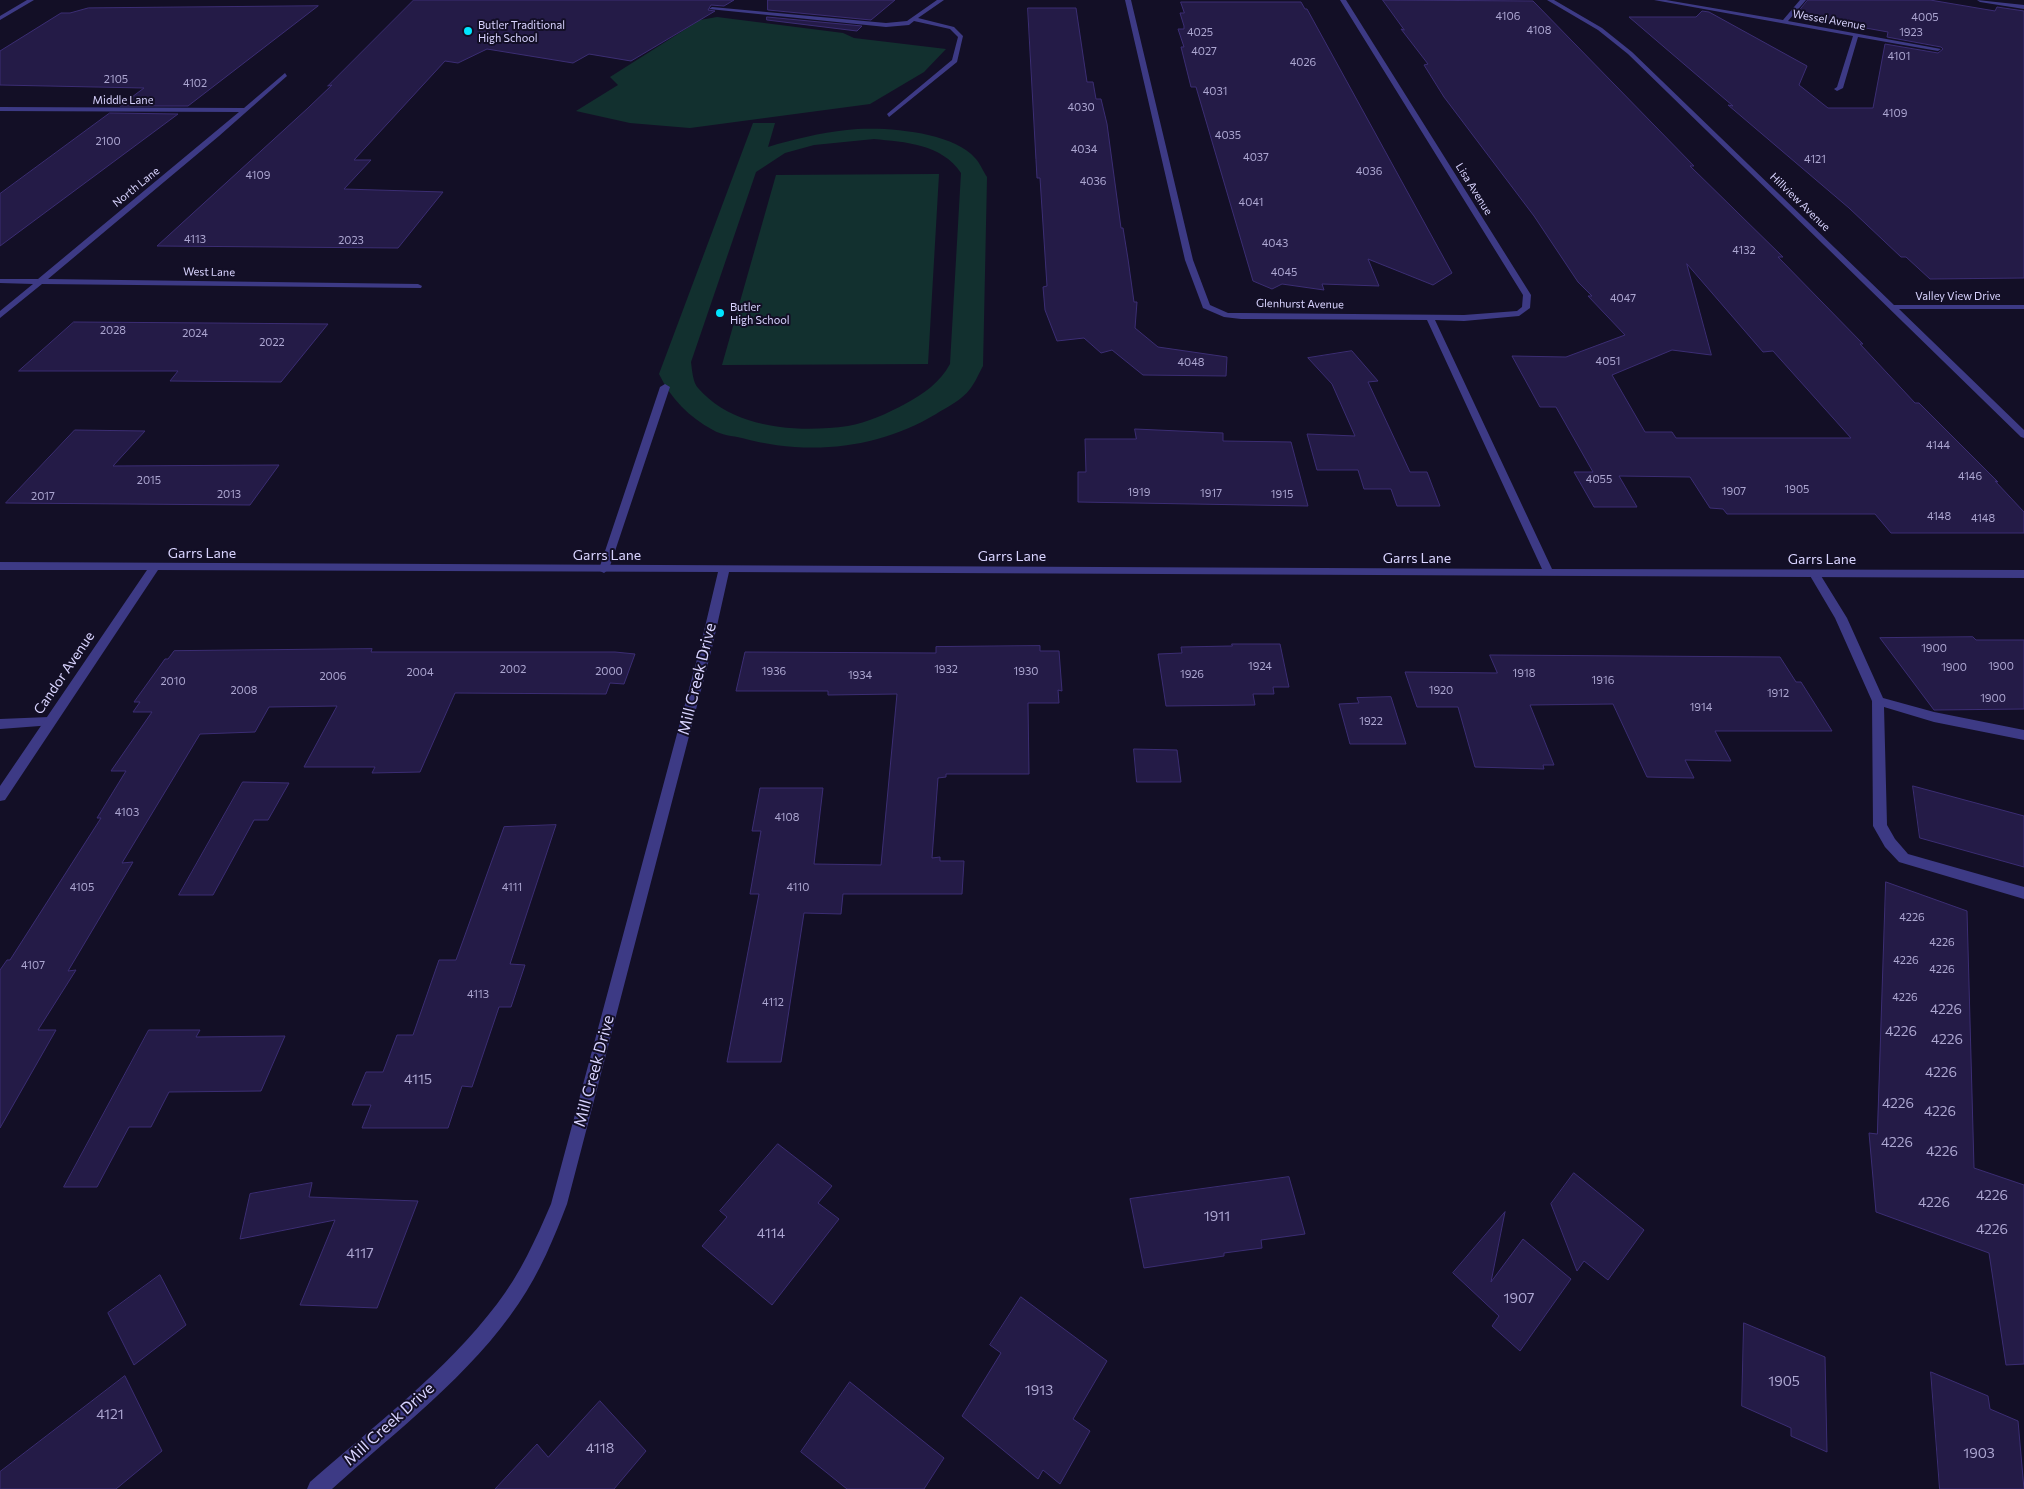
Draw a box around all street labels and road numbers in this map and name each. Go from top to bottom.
street label: Wessel Avenue [1792,7,1866,33]
street label: Middle Lane [93,93,153,107]
street label: Lisa Avenue [1453,161,1495,217]
street label: North Lane [110,164,162,210]
street label: Hillview Avenue [1767,170,1833,234]
street label: West Lane [183,265,235,279]
street label: Valley View Drive [1915,289,2001,303]
street label: Glenhurst Avenue [1256,297,1344,311]
street label: Garrs Lane [168,545,236,561]
street label: Garrs Lane [573,547,641,563]
street label: Garrs Lane [978,548,1046,564]
street label: Garrs Lane [1383,550,1451,566]
street label: Garrs Lane [1788,551,1856,567]
street label: Mill Creek Drive [674,621,720,737]
street label: Candor Avenue [30,628,98,718]
street label: Mill Creek Drive [570,1013,618,1129]
street label: Mill Creek Drive [340,1378,438,1470]

